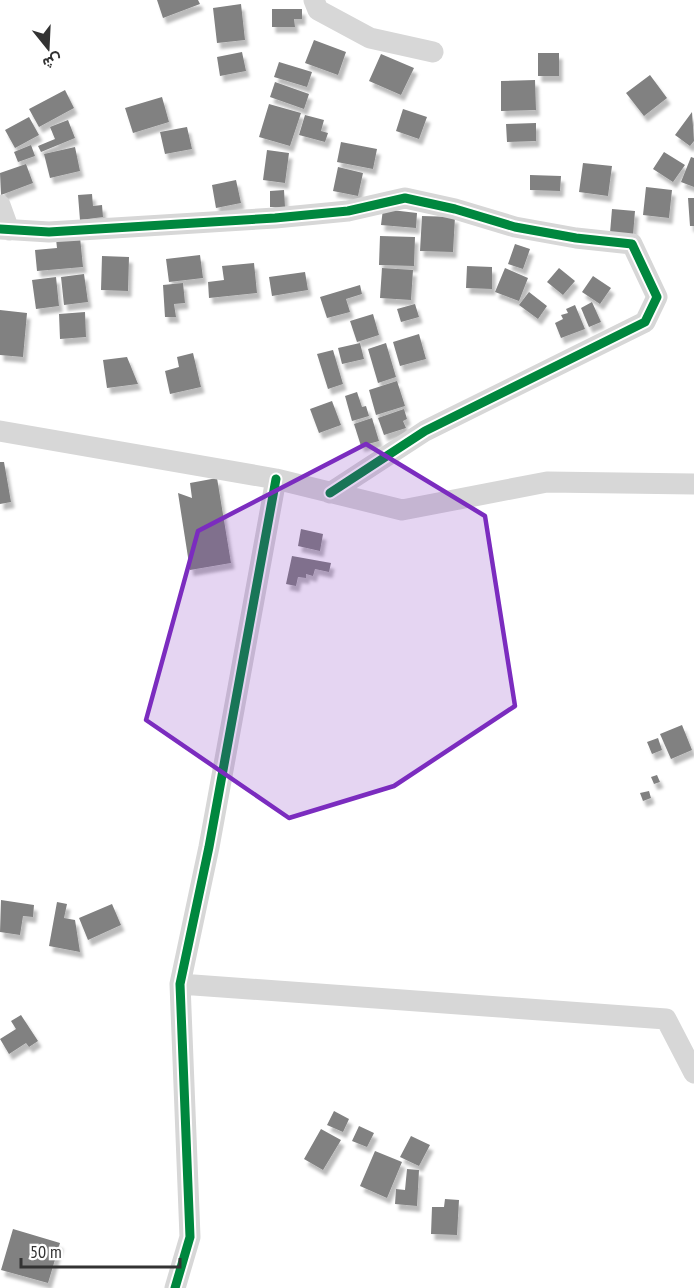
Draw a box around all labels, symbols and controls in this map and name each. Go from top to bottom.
north arrow [18,18,78,78]
text: ش [40,50,65,75]
scale bar [21,1231,180,1269]
text: 50 m [30,1240,62,1263]

